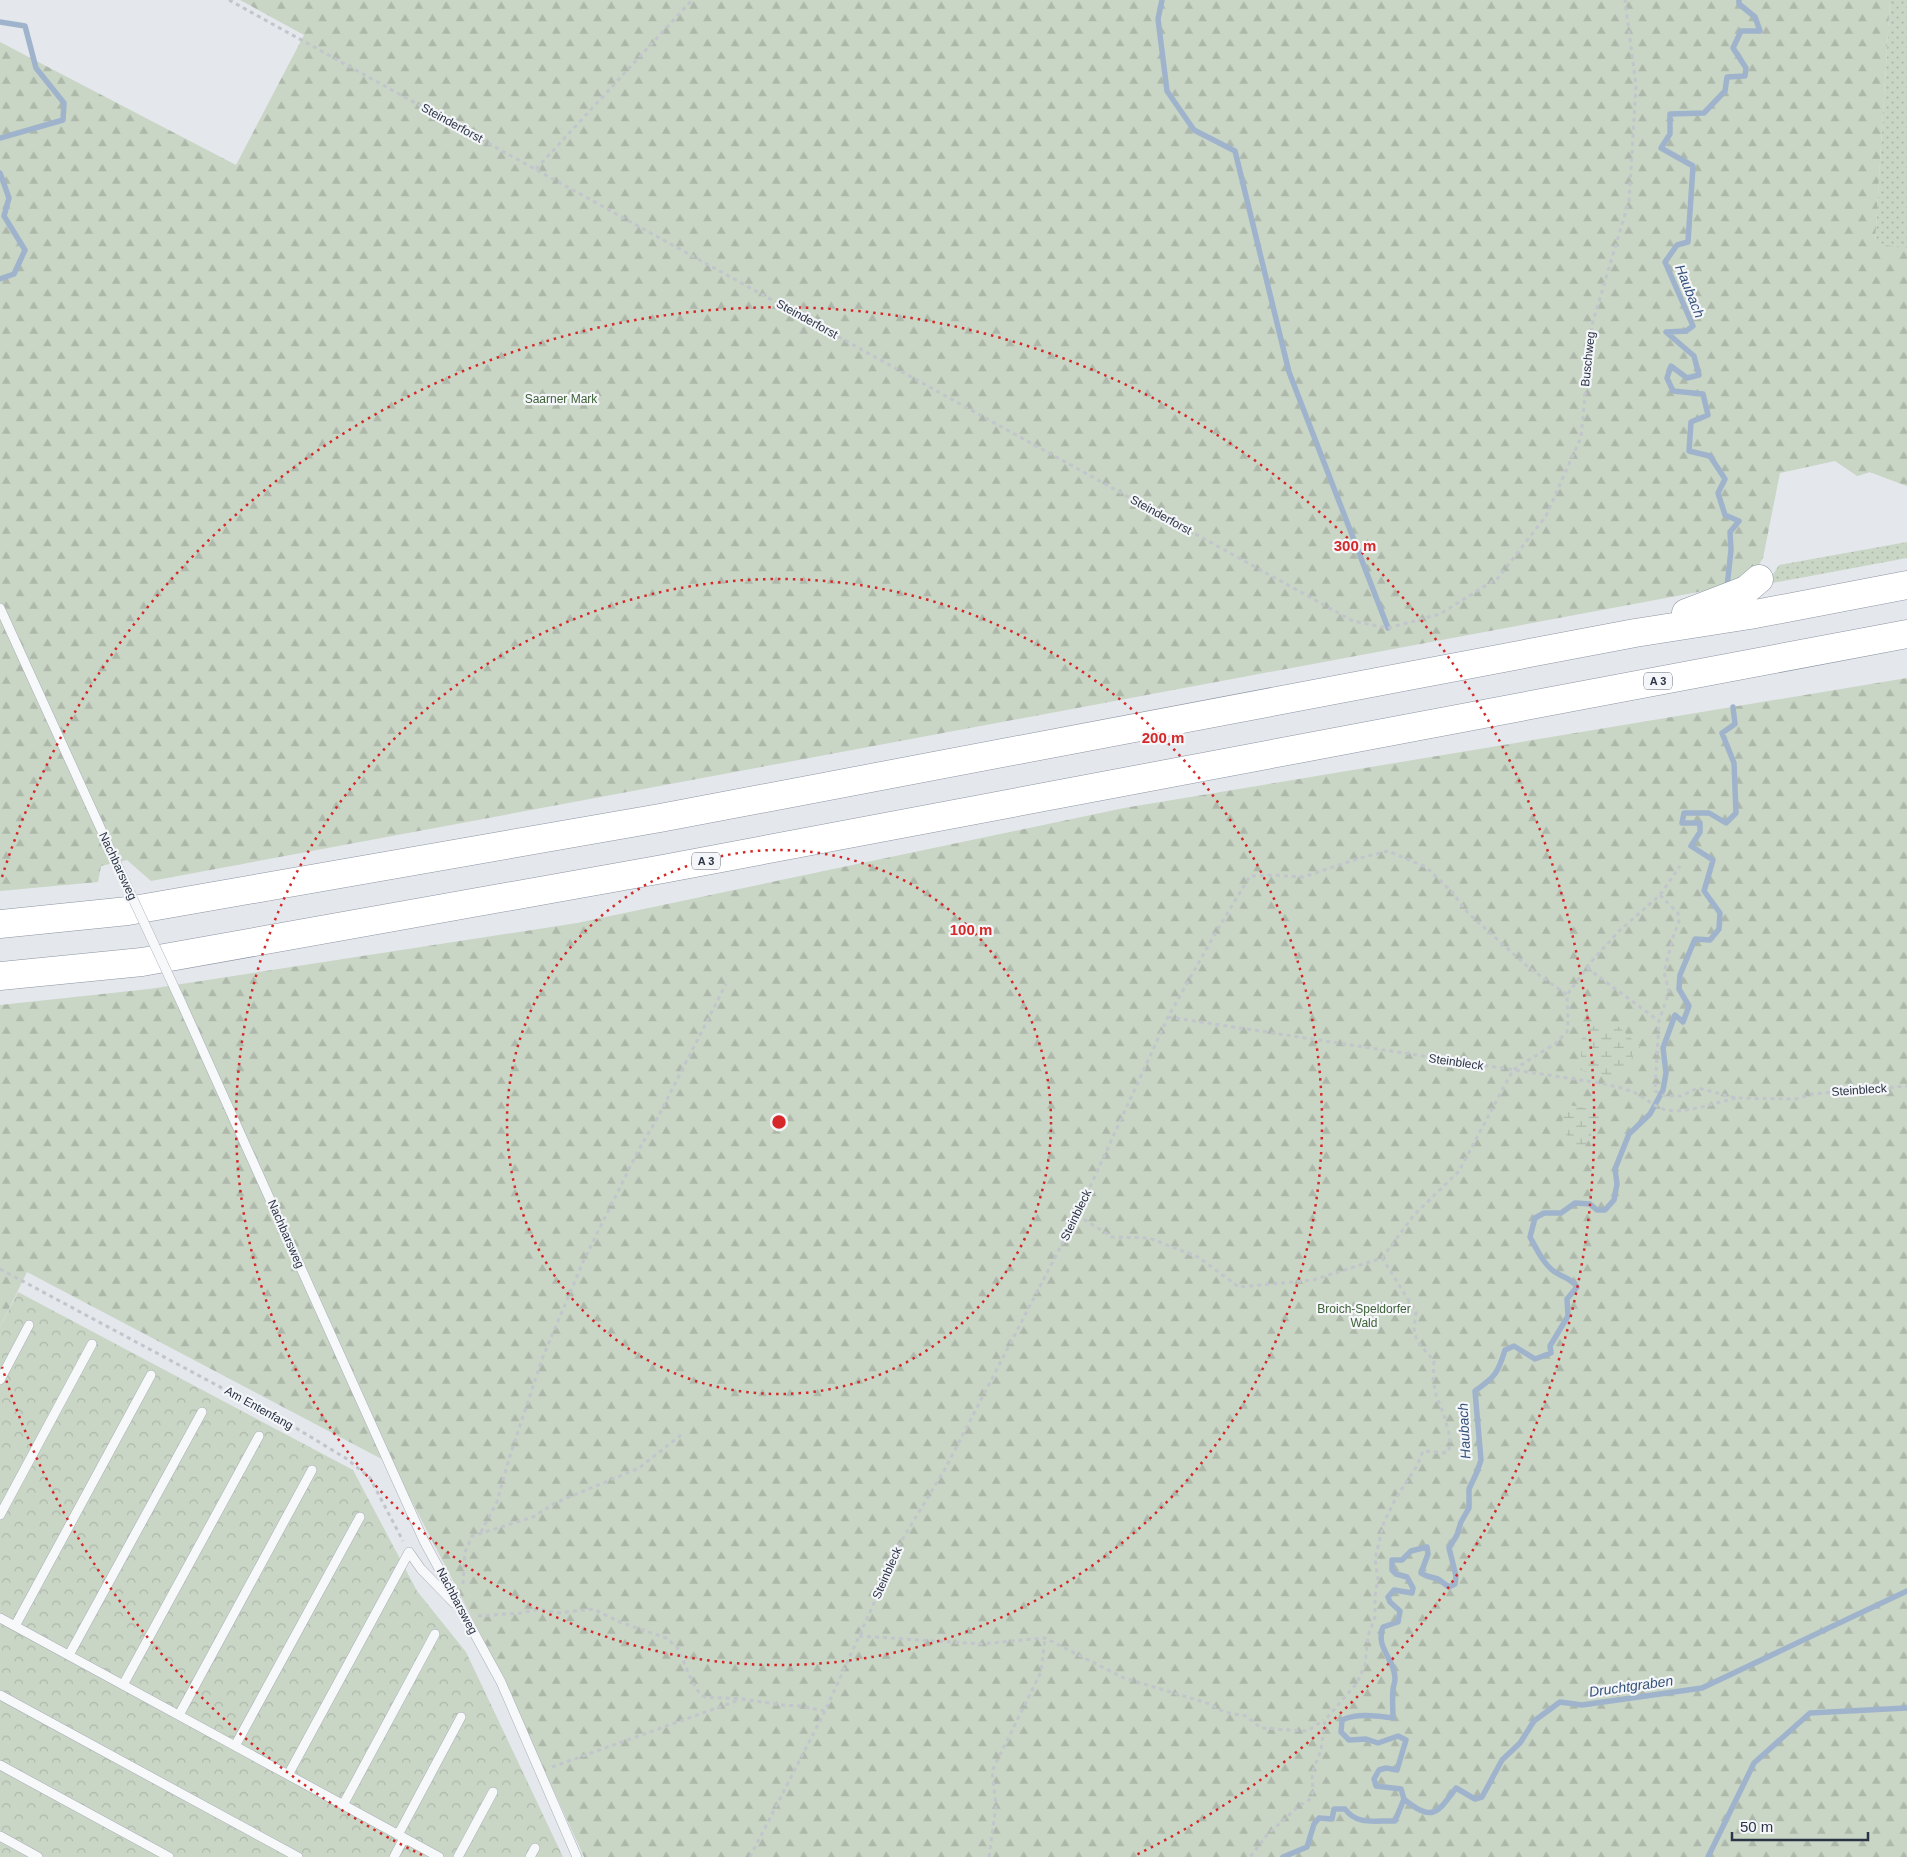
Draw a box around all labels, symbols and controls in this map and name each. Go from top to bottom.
street label: Steinderforst [419,100,486,146]
water label: Haubach [1672,262,1708,320]
street label: Steinderforst [774,296,841,342]
street label: Buschweg [1578,331,1598,387]
park label: Saarner Mark [525,392,598,406]
street label: Steinderforst [1128,492,1195,538]
text: 300 m [1334,537,1376,554]
road number: A 3 [1644,672,1672,689]
text: 200 m [1142,729,1184,746]
street label: Nachbarsweg [96,830,140,902]
road number: A 3 [692,852,720,869]
text: 100 m [950,921,992,938]
street label: Steinbleck [1428,1051,1485,1073]
street label: Steinbleck [1831,1081,1888,1099]
centre of rings [770,1113,788,1131]
street label: Steinbleck [1058,1186,1095,1243]
street label: Nachbarsweg [265,1198,307,1270]
park label: Broich-Speldorfer Wald [1317,1302,1411,1330]
street label: Am Entenfang [222,1383,296,1433]
water label: Haubach [1455,1402,1473,1459]
street label: Steinbleck [869,1544,905,1601]
street label: Nachbarsweg [434,1565,480,1637]
water label: Druchtgraben [1588,1672,1674,1700]
scale bar [1732,1810,1868,1842]
text: 50 m [1740,1818,1773,1835]

